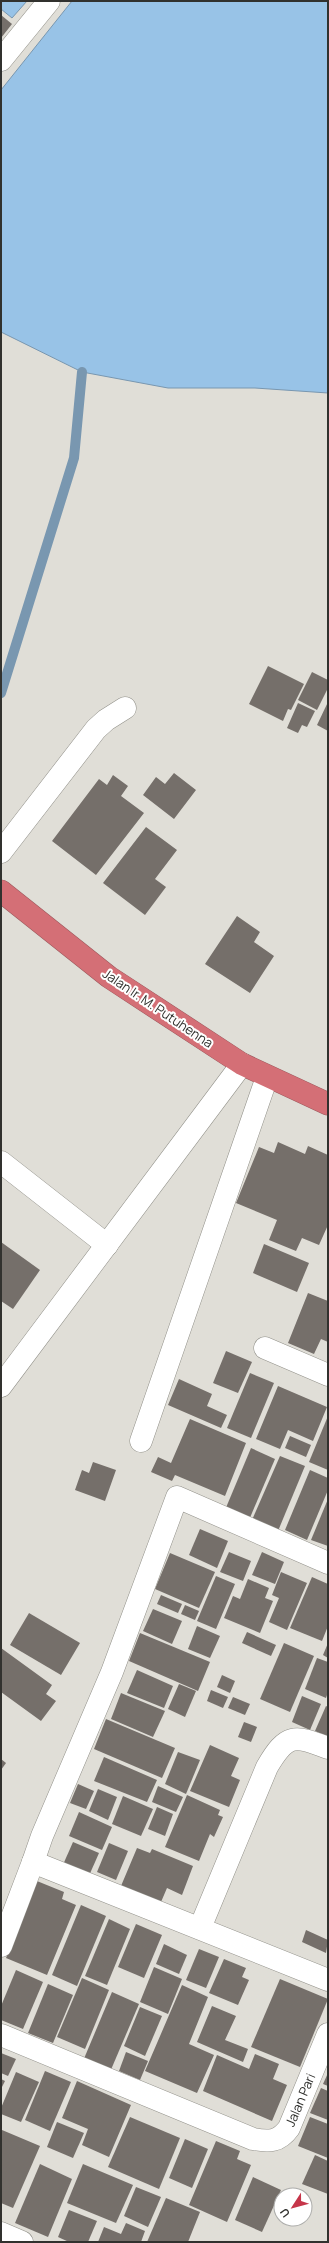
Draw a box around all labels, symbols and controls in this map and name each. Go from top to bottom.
street label: Jalan Ir. M. Putuhenna [99,964,217,1052]
street label: Jalan Pari [281,2071,319,2129]
north arrow [273,2187,313,2227]
text: U [276,2205,293,2221]

